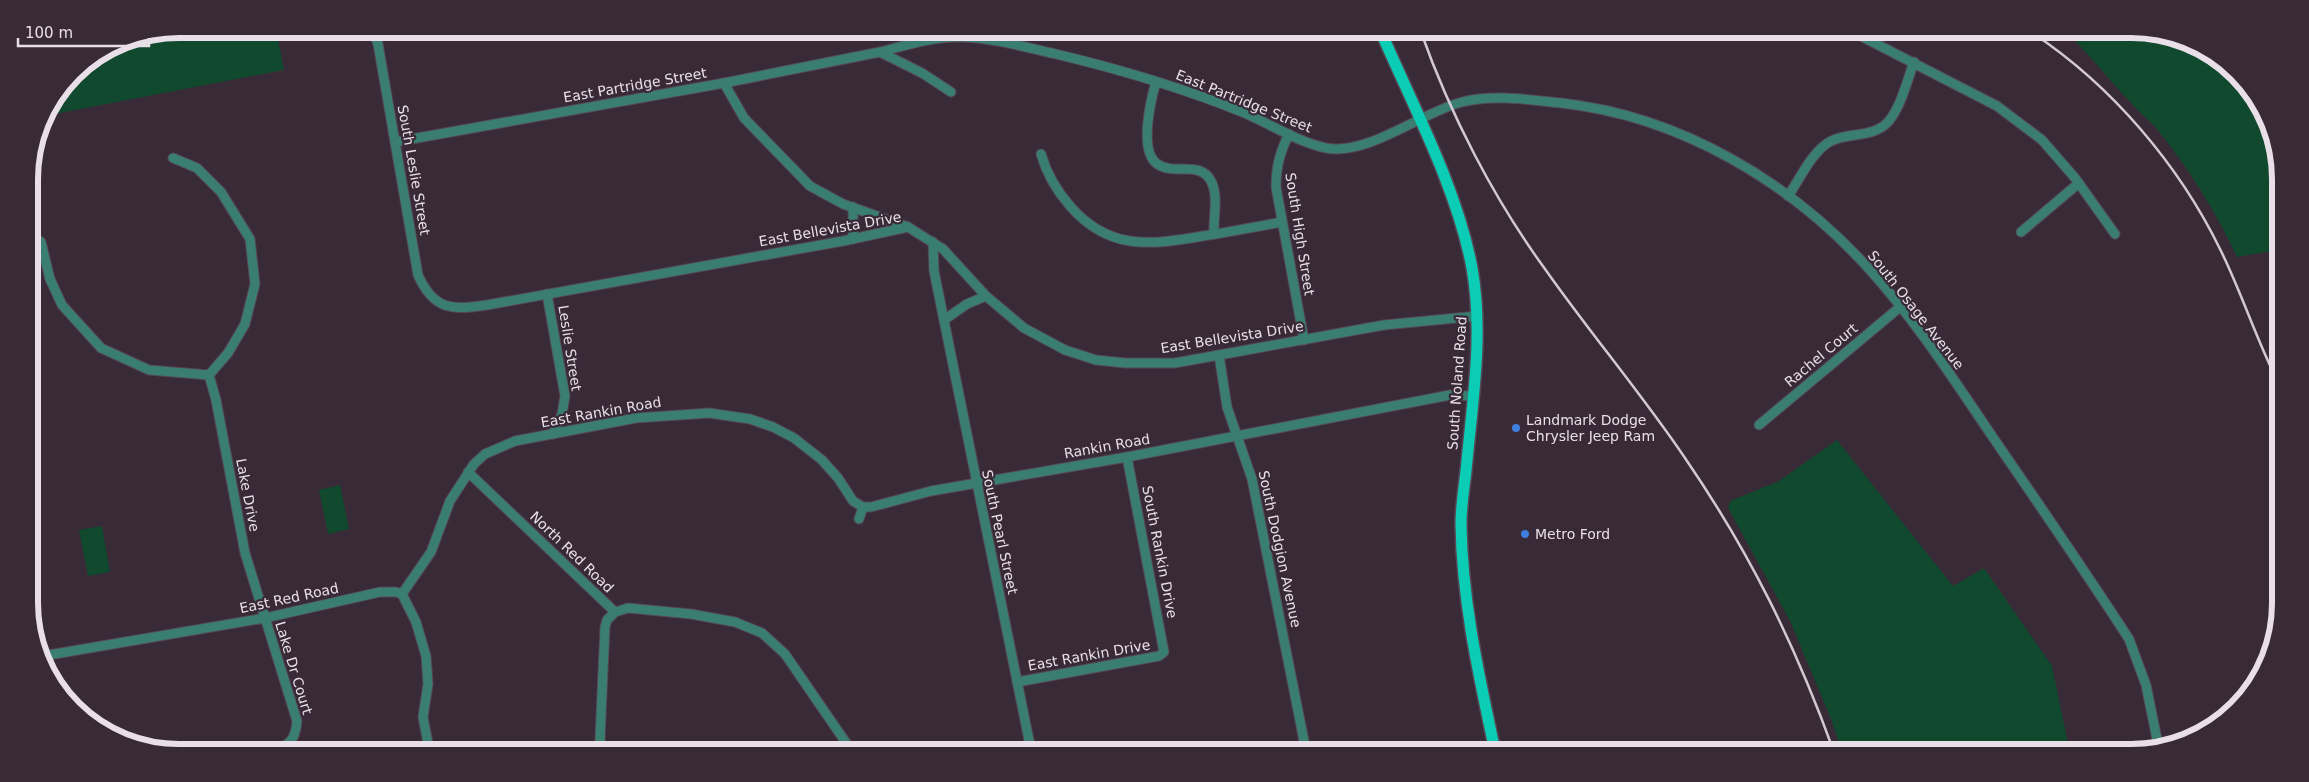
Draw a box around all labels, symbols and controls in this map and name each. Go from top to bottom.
scale bar [18,15,149,47]
text: 100 m [25,24,73,42]
street label: East Partridge Street [562,64,708,105]
street label: East Partridge Street [1174,66,1315,136]
street label: South Leslie Street [395,104,433,237]
street label: South High Street [1282,171,1318,297]
street label: East Bellevista Drive [757,209,903,249]
street label: South Osage Avenue [1865,248,1967,372]
street label: Leslie Street [555,304,585,393]
street label: South Noland Road [1444,316,1470,450]
street label: East Bellevista Drive [1159,318,1305,356]
street label: Rachel Court [1781,320,1861,390]
street label: East Rankin Road [540,394,662,430]
place label: Landmark Dodge Chrysler Jeep Ram [1526,412,1655,444]
marker: Landmark Dodge Chrysler Jeep Ram [1510,422,1522,434]
street label: Rankin Road [1063,431,1151,461]
street label: Lake Drive [233,457,263,533]
street label: South Pearl Street [979,468,1021,596]
street label: South Dodgion Avenue [1256,469,1304,629]
street label: South Rankin Drive [1139,484,1181,620]
street label: North Red Road [527,508,617,596]
place label: Metro Ford [1535,526,1610,542]
marker: Metro Ford [1519,528,1531,540]
street label: East Red Road [238,580,340,616]
street label: Lake Dr Court [272,620,316,717]
street label: East Rankin Drive [1026,636,1152,674]

